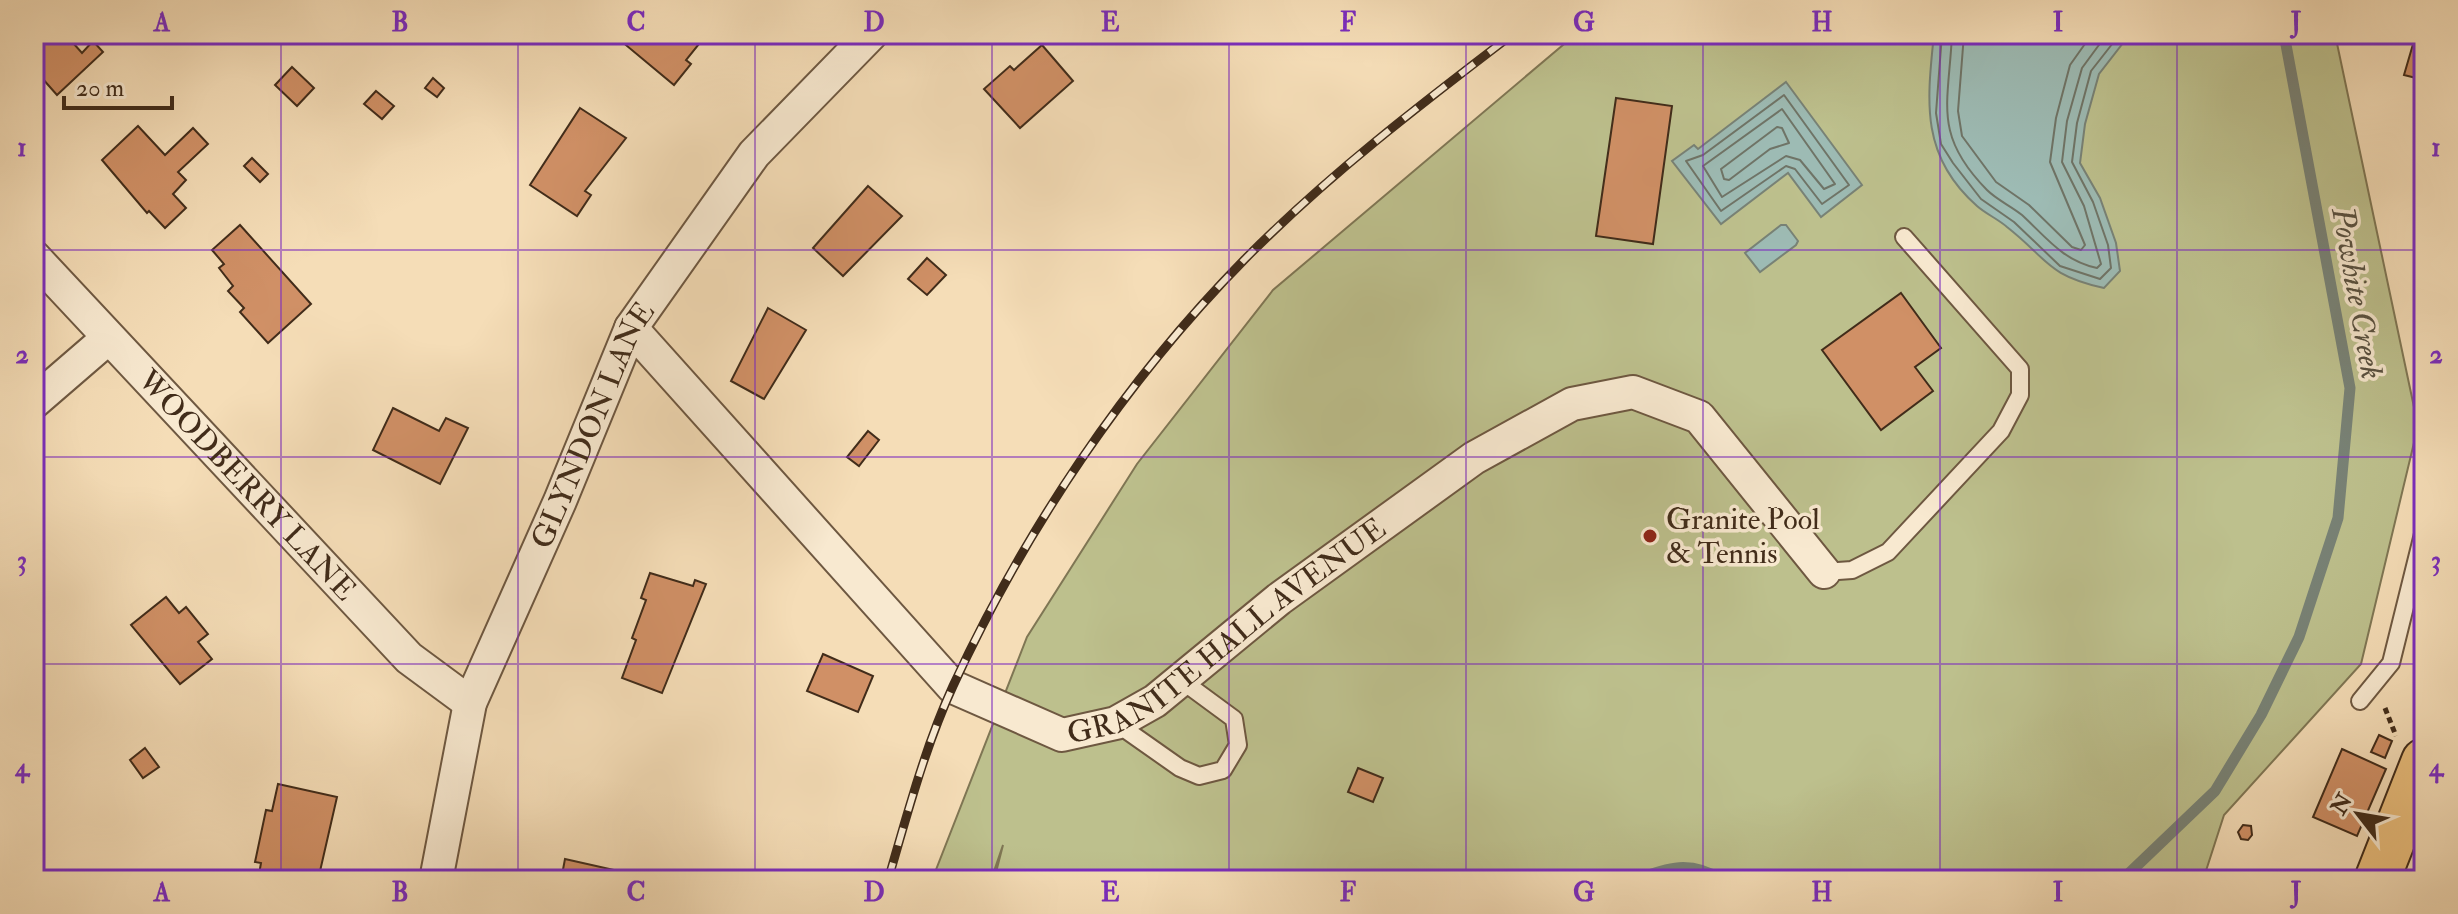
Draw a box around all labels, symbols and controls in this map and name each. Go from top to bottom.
text: A [153,7,171,39]
text: B [391,7,409,39]
text: C [626,7,646,39]
text: D [863,7,885,39]
text: E [1101,7,1120,39]
text: F [1340,7,1357,39]
text: G [1573,7,1595,39]
text: H [1811,7,1833,39]
text: I [2053,7,2063,39]
text: J [2289,7,2302,39]
scale bar [64,60,172,110]
text: 20 m [76,73,125,104]
text: 1 [17,132,27,164]
text: 1 [2431,132,2441,164]
water label: Powhite Creek [2322,203,2392,382]
street label: GLYNDON LANE [523,294,662,554]
text: 2 [15,339,29,371]
text: 2 [2429,339,2443,371]
street label: WOODBERRY LANE [130,361,364,608]
place label: Granite Pool & Tennis [1666,501,1820,572]
street label: GRANITE HALL AVENUE [1063,510,1393,752]
marker: Granite Pool & Tennis [1641,527,1659,545]
text: 3 [17,545,27,577]
text: 3 [2431,545,2441,577]
text: 4 [14,752,31,784]
text: 4 [2428,752,2445,784]
north arrow [2318,774,2398,854]
text: N [2324,788,2359,821]
text: A [153,877,171,909]
text: B [391,877,409,909]
text: C [626,877,646,909]
text: D [863,877,885,909]
text: E [1101,877,1120,909]
text: F [1340,877,1357,909]
text: G [1573,877,1595,909]
text: H [1811,877,1833,909]
text: I [2053,877,2063,909]
text: J [2289,877,2302,909]

